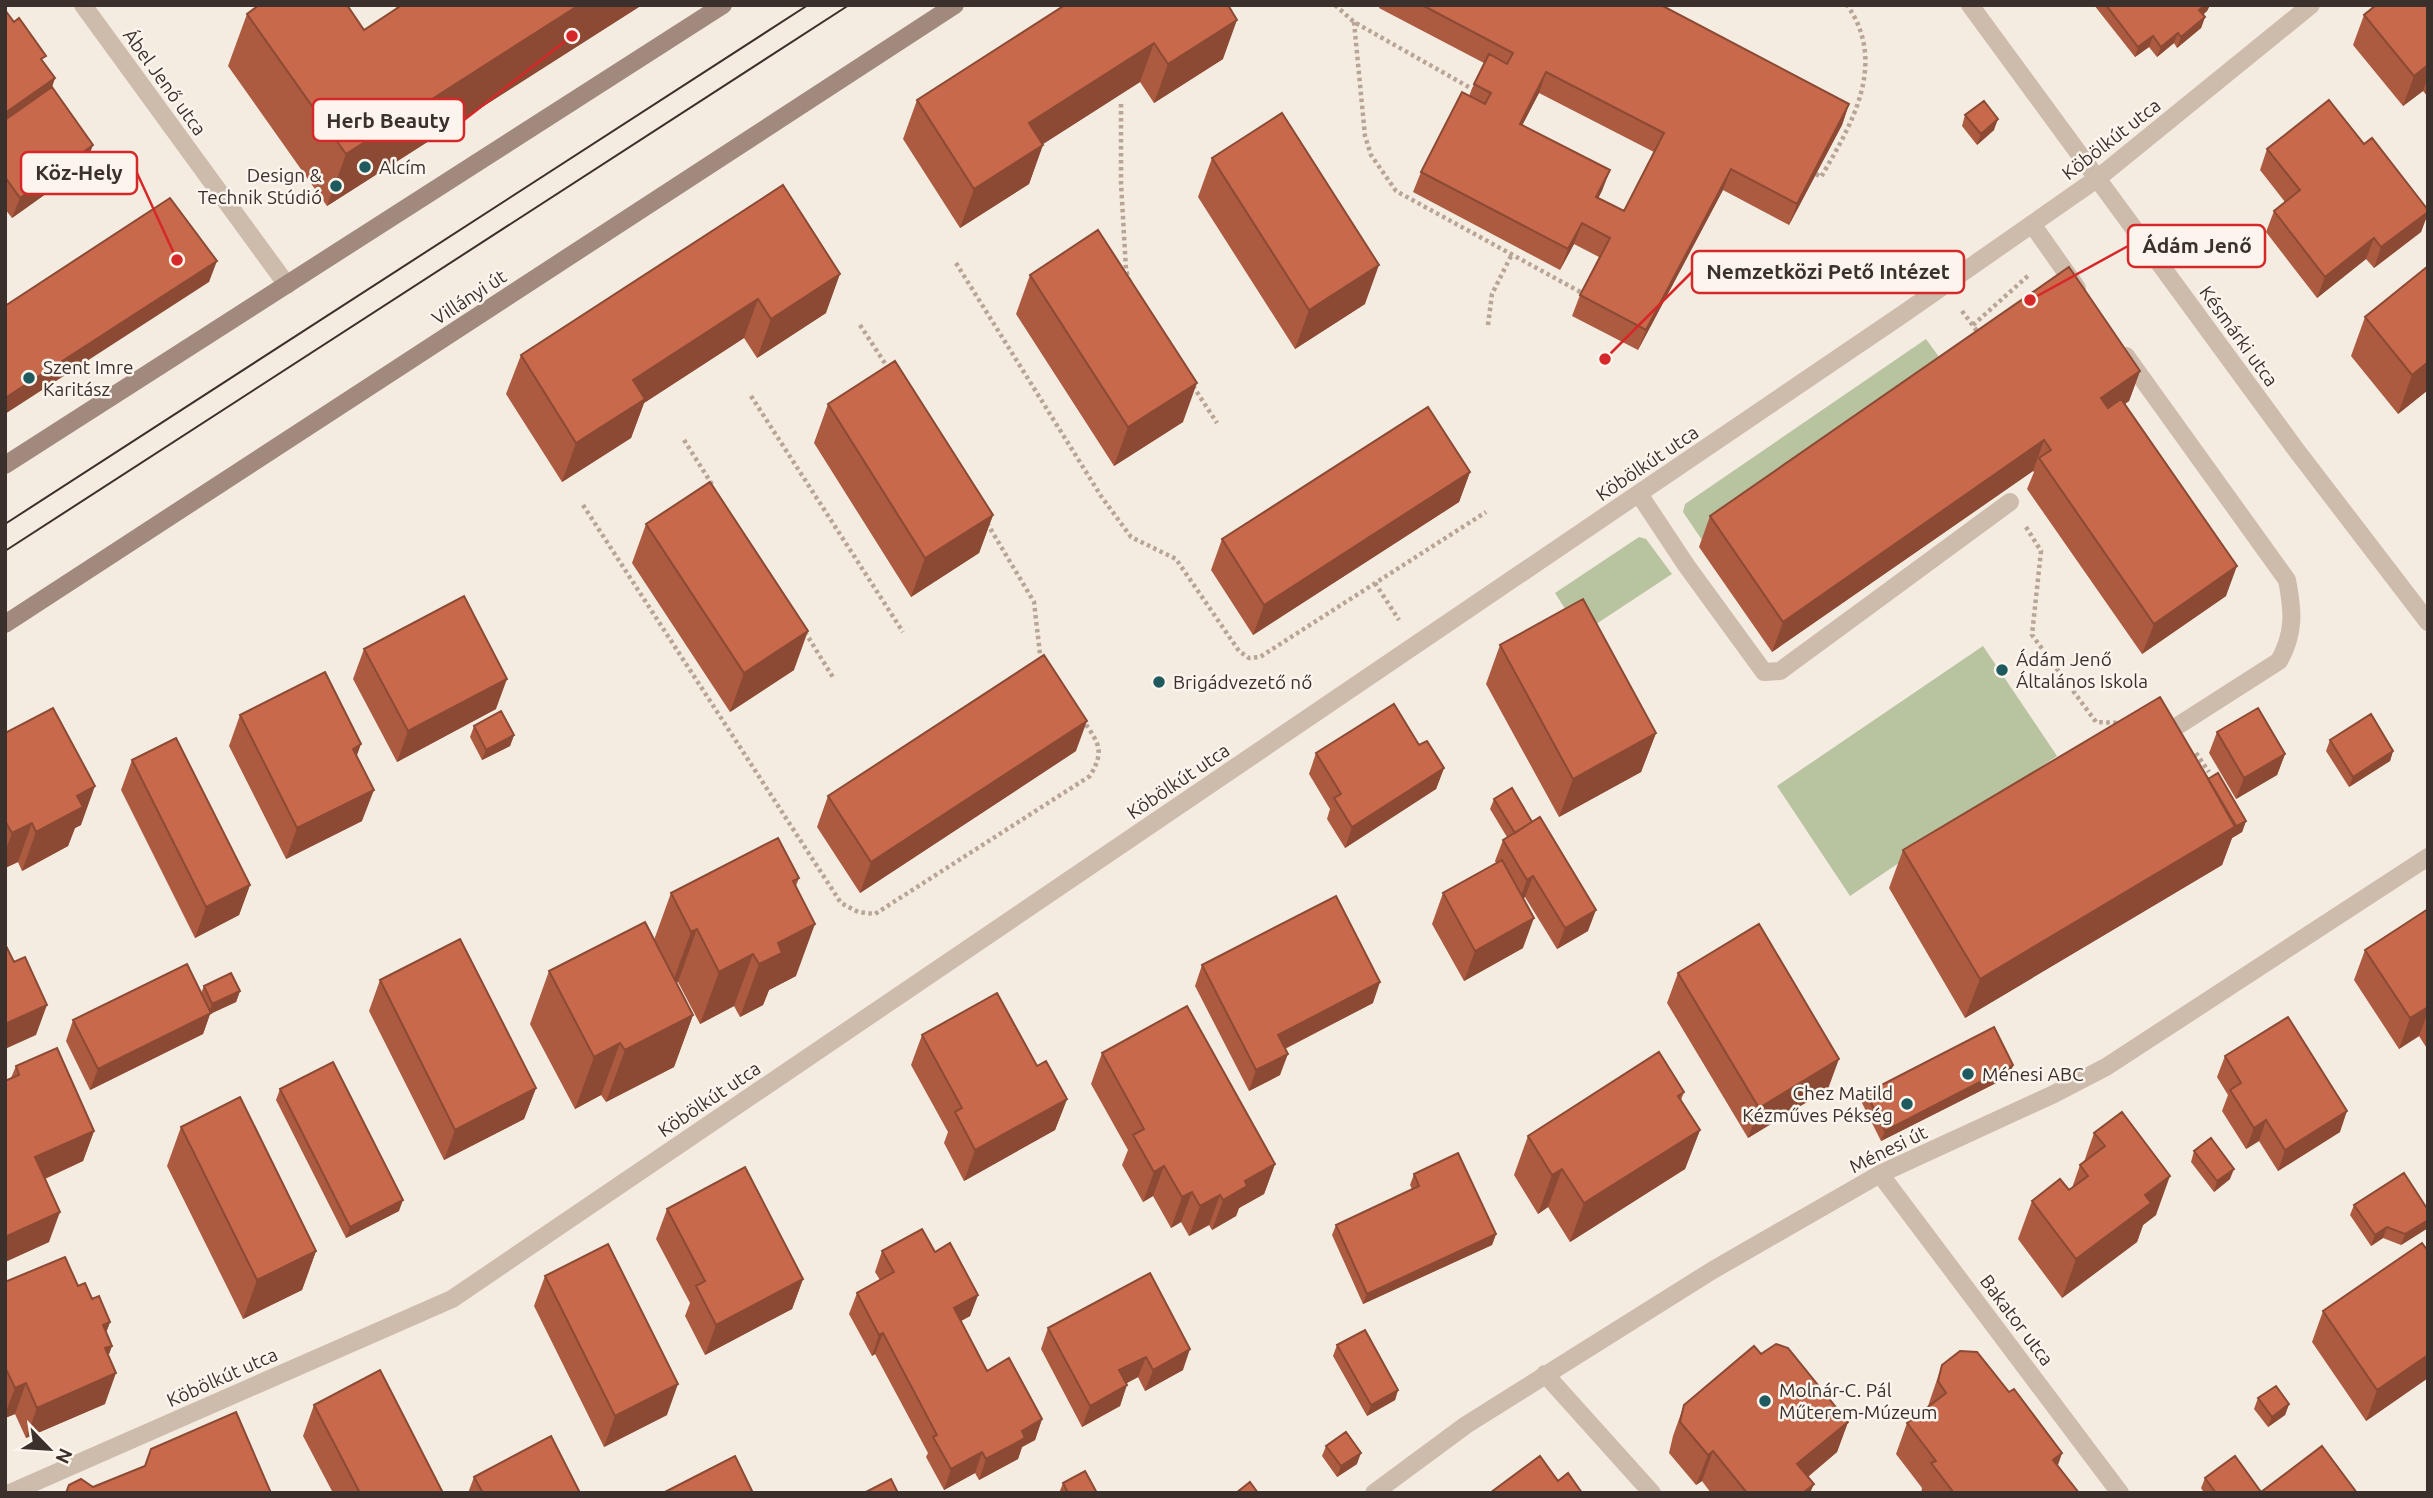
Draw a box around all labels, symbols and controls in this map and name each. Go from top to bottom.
street label: Ábel Jenő utca [119,24,211,140]
street label: Köbölkút utca [2057,94,2165,184]
callout: Herb Beauty [313,99,464,141]
text: Herb Beauty [326,108,450,132]
callout: Köz-Hely [21,152,137,194]
place label: Alcím [379,156,426,178]
marker: Alcím [357,159,373,175]
text: Köz-Hely [35,160,123,184]
place label: Design & Technik Stúdió [198,164,323,208]
marker: Design & Technik Stúdió [328,178,344,194]
callout: Ádám Jenő [2128,225,2265,267]
text: Ádám Jenő [2142,233,2252,257]
callout: Nemzetközi Pető Intézet [1692,251,1964,293]
text: Nemzetközi Pető Intézet [1706,259,1950,283]
street label: Villányi út [428,265,511,329]
street label: Késmárki utca [2195,281,2283,391]
place label: Szent Imre Karitász [43,356,134,400]
marker: Szent Imre Karitász [21,370,37,386]
street label: Köbölkút utca [1592,421,1702,505]
place label: Ádám Jenő Általános Iskola [2016,648,2148,692]
marker: Ádám Jenő Általános Iskola [1994,662,2010,678]
place label: Brigádvezető nő [1173,671,1312,693]
marker: Brigádvezető nő [1151,674,1167,690]
street label: Köbölkút utca [1123,739,1233,823]
street label: Köbölkút utca [654,1057,764,1141]
place label: Ménesi ABC [1982,1063,2084,1085]
marker: Ménesi ABC [1960,1066,1976,1082]
place label: Chez Matild Kézműves Pékség [1742,1082,1893,1126]
marker: Chez Matild Kézműves Pékség [1899,1096,1915,1112]
street label: Ménesi út [1845,1120,1931,1177]
street label: Bakator utca [1976,1270,2058,1370]
street label: Köbölkút utca [163,1343,281,1411]
place label: Molnár-C. Pál Műterem-Múzeum [1779,1379,1938,1423]
marker: Molnár-C. Pál Műterem-Múzeum [1757,1393,1773,1409]
north arrow [14,1414,84,1484]
text: N [51,1445,77,1467]

